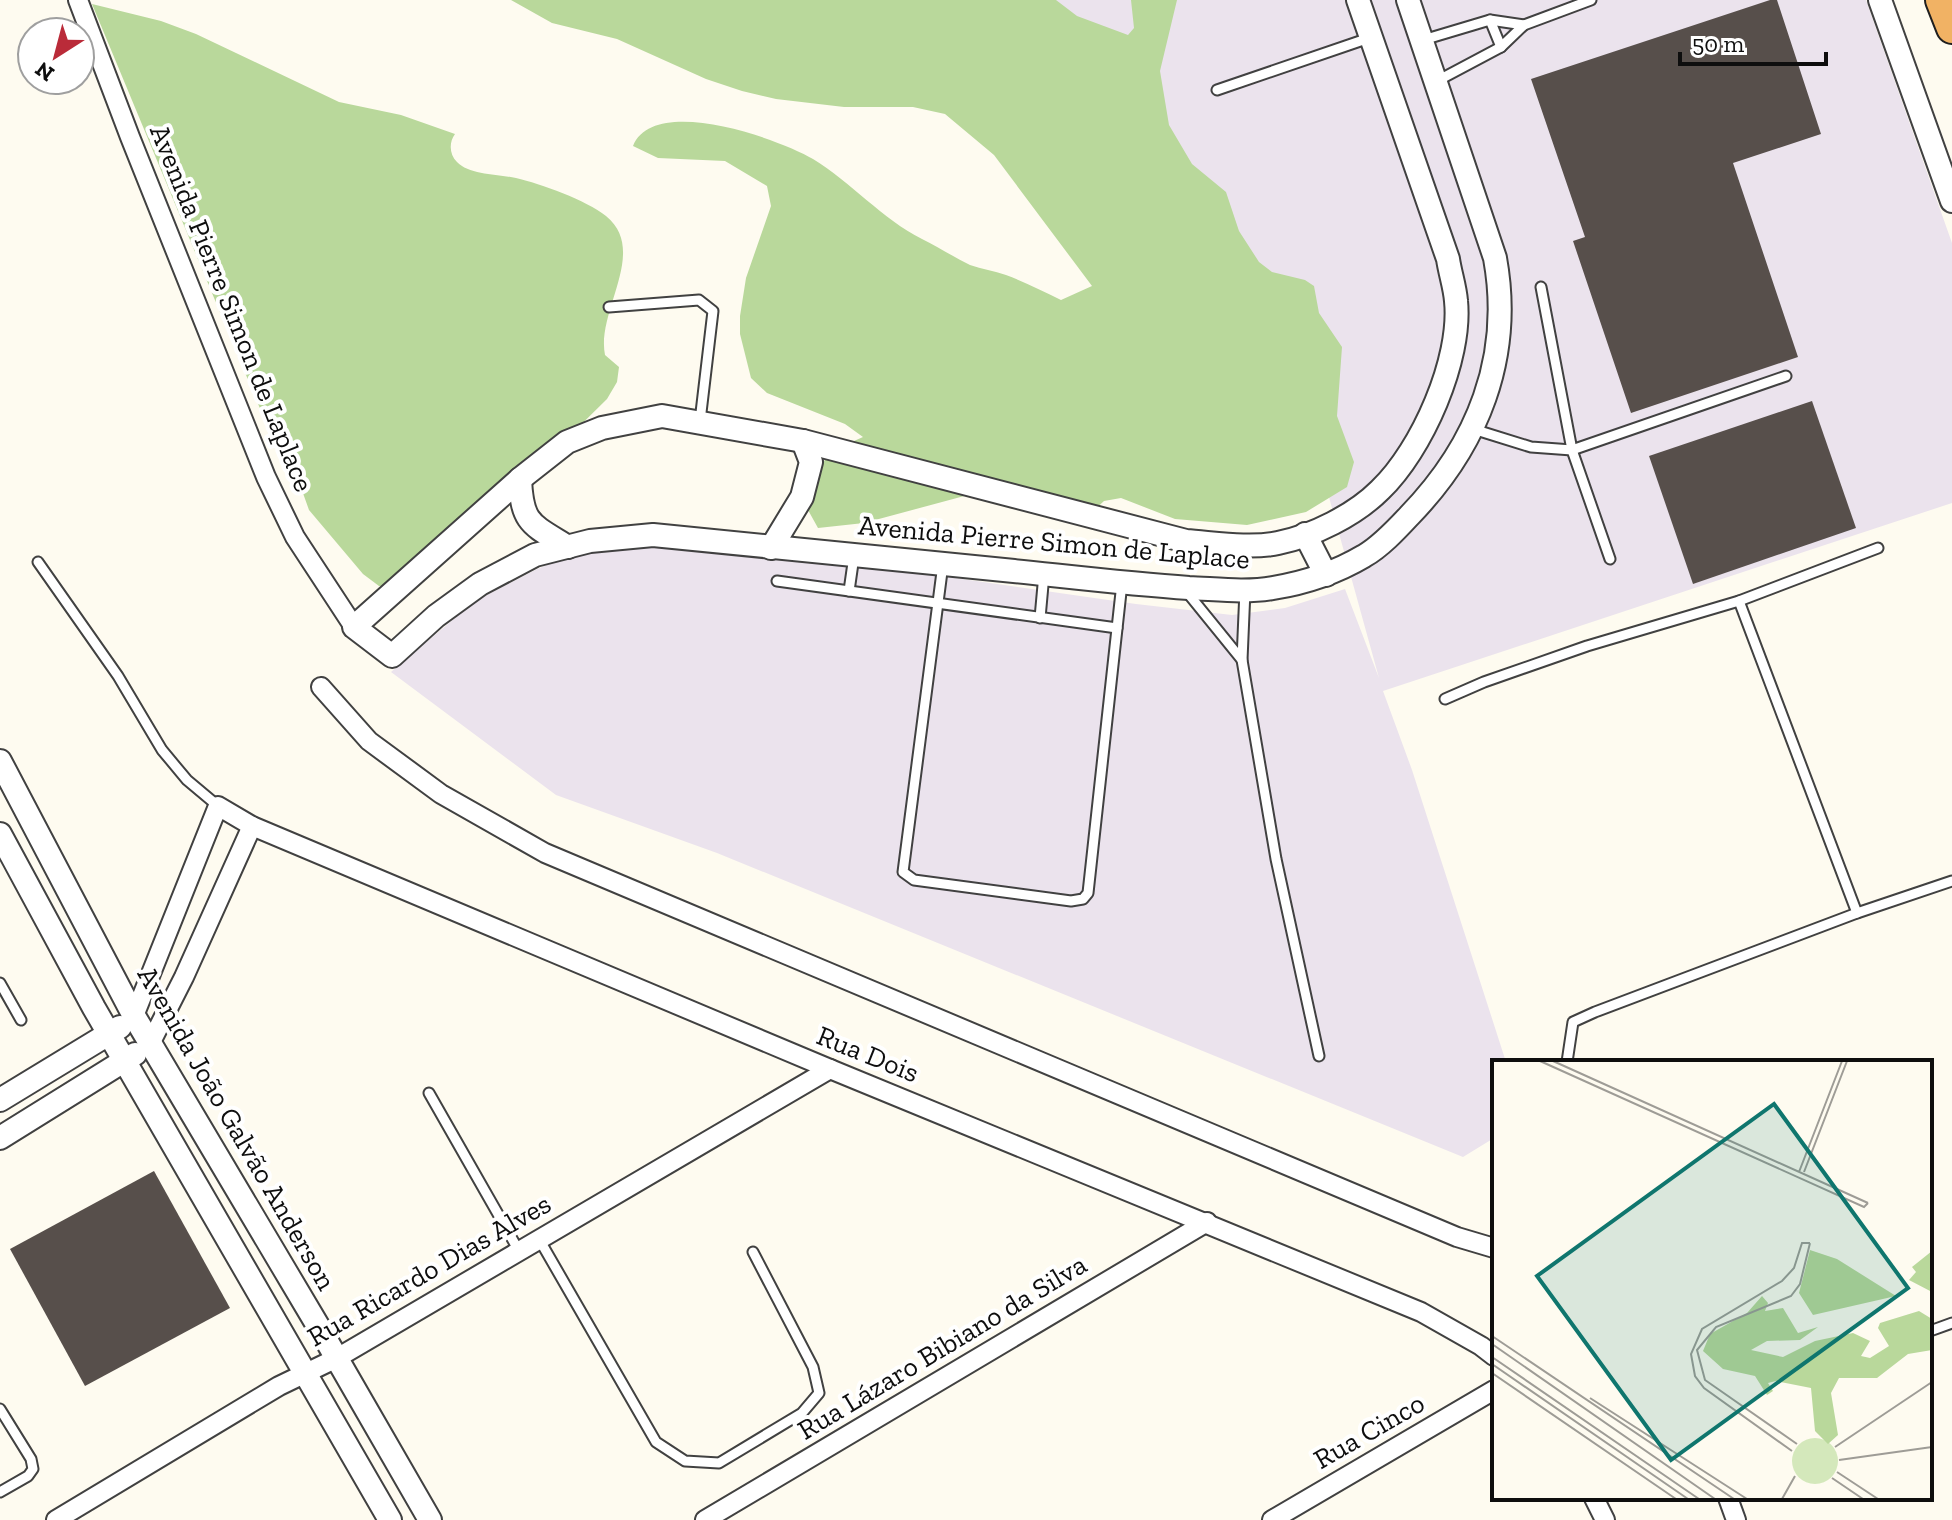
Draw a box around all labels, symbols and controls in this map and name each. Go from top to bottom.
north arrow [16,16,96,96]
scale bar [1680,16,1826,66]
text: 50 m [1692,29,1745,58]
text: N [30,56,59,88]
street label: Avenida Pierre Simon de Laplace [143,120,321,496]
street label: Avenida Pierre Simon de Laplace [857,508,1251,576]
street label: Avenida João Galvão Anderson [131,960,343,1296]
street label: Rua Dois [812,1019,924,1089]
inset map [1492,1060,1932,1500]
street label: Rua Ricardo Dias Alves [301,1187,557,1353]
street label: Rua Lázaro Bibiano da Silva [791,1247,1093,1446]
street label: Rua Cinco [1308,1386,1430,1476]

